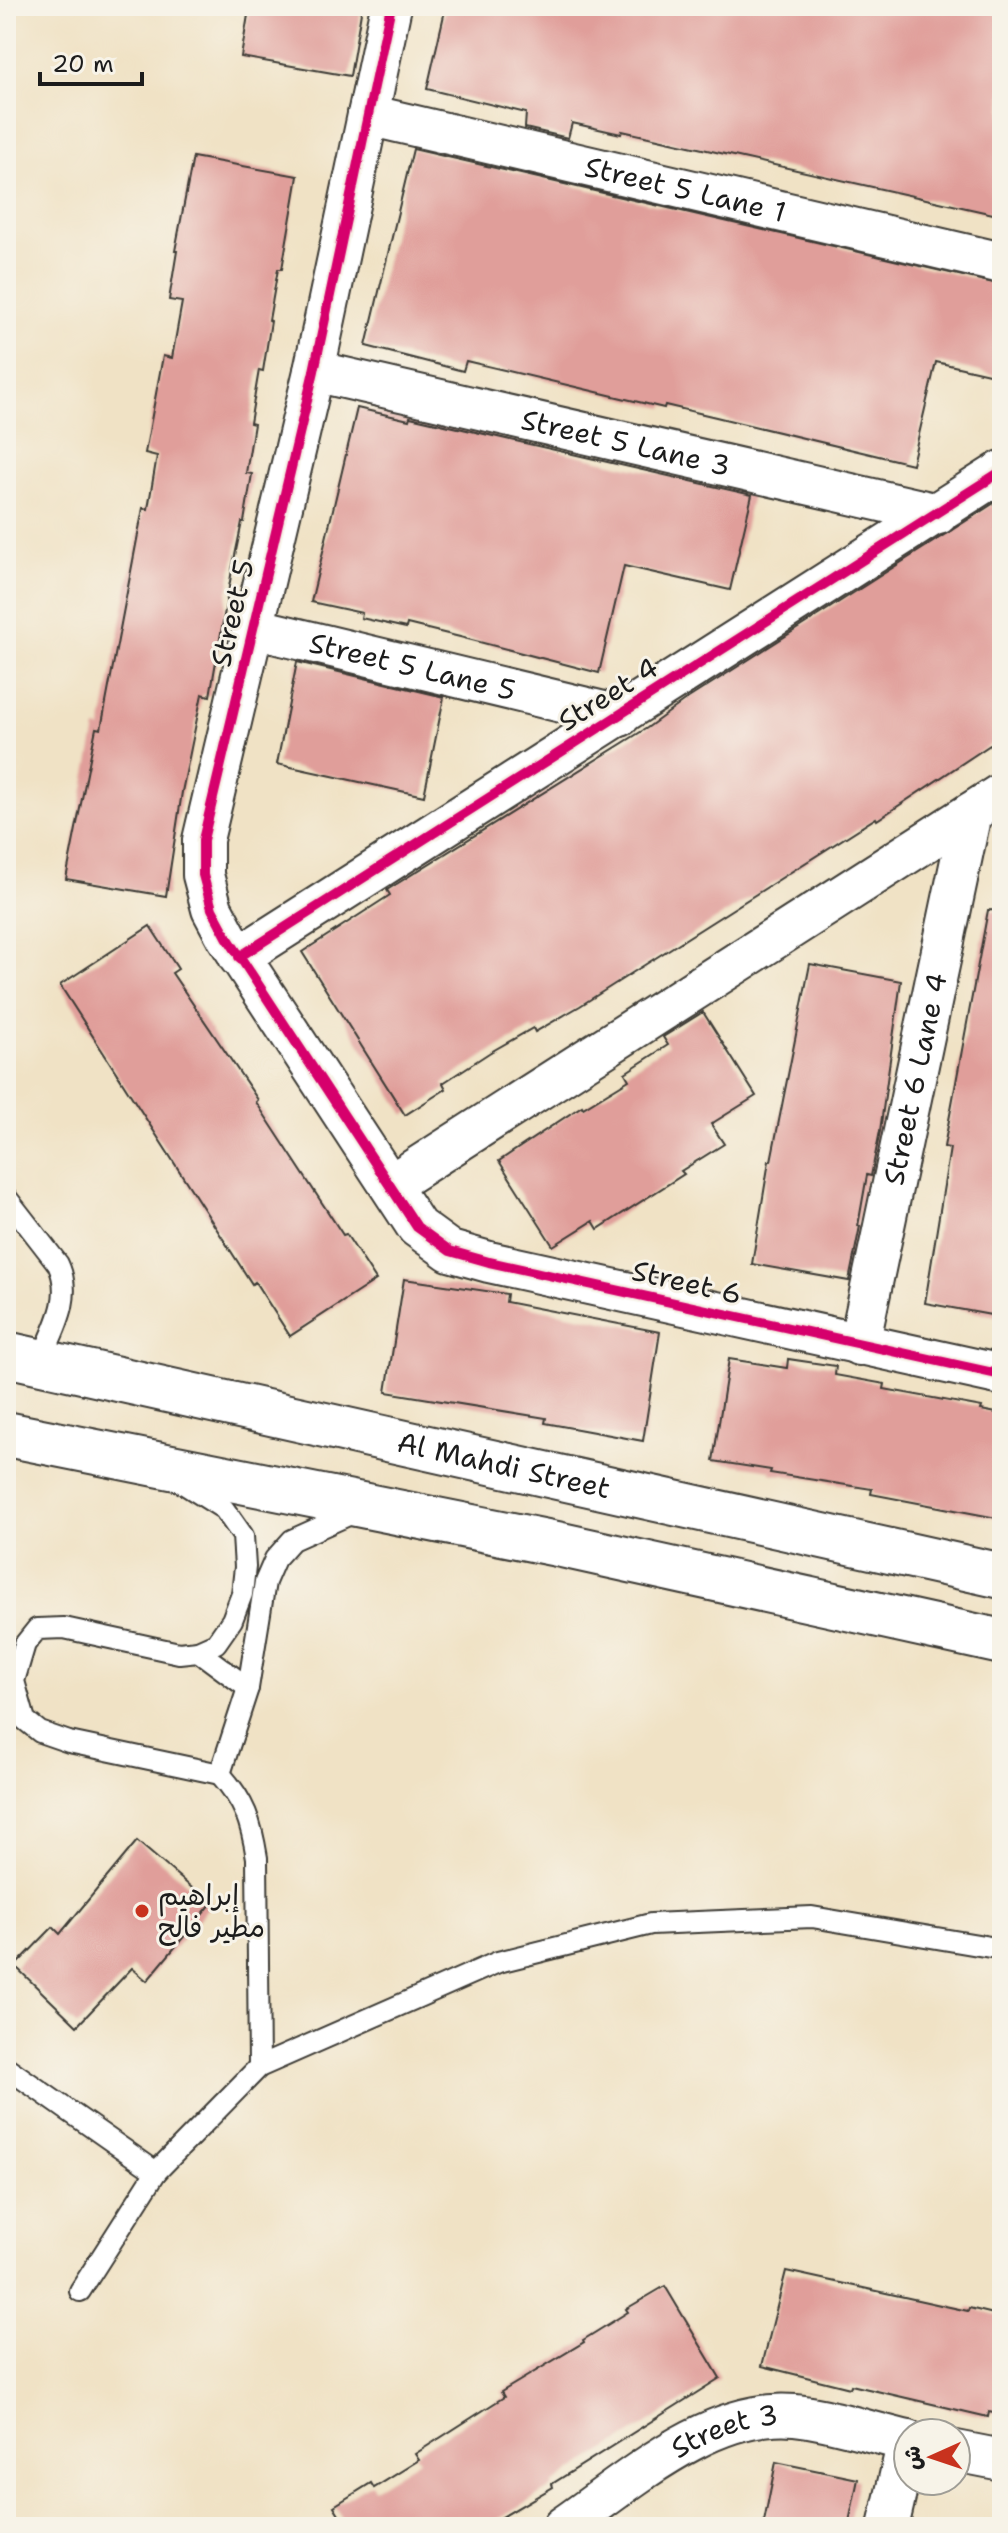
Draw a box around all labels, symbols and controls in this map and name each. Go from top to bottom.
scale bar [40,36,142,86]
text: 20 m [52,48,114,80]
street label: Street 5 Lane 1 [581,147,790,231]
street label: Street 5 Lane 3 [518,400,734,485]
street label: Street 5 [201,556,263,670]
street label: Street 5 Lane 5 [306,623,519,709]
street label: Street 4 [551,648,665,740]
street label: Street 6 Lane 4 [874,969,956,1188]
street label: Street 6 [628,1251,746,1313]
street label: Al Mahdi Street [394,1423,614,1507]
place label: إبراهيم مطير فالح [158,1876,265,1946]
marker: إبراهيم مطير فالح [133,1902,151,1920]
street label: Street 3 [664,2395,780,2467]
north arrow [892,2417,972,2497]
text: ش [897,2445,928,2471]

